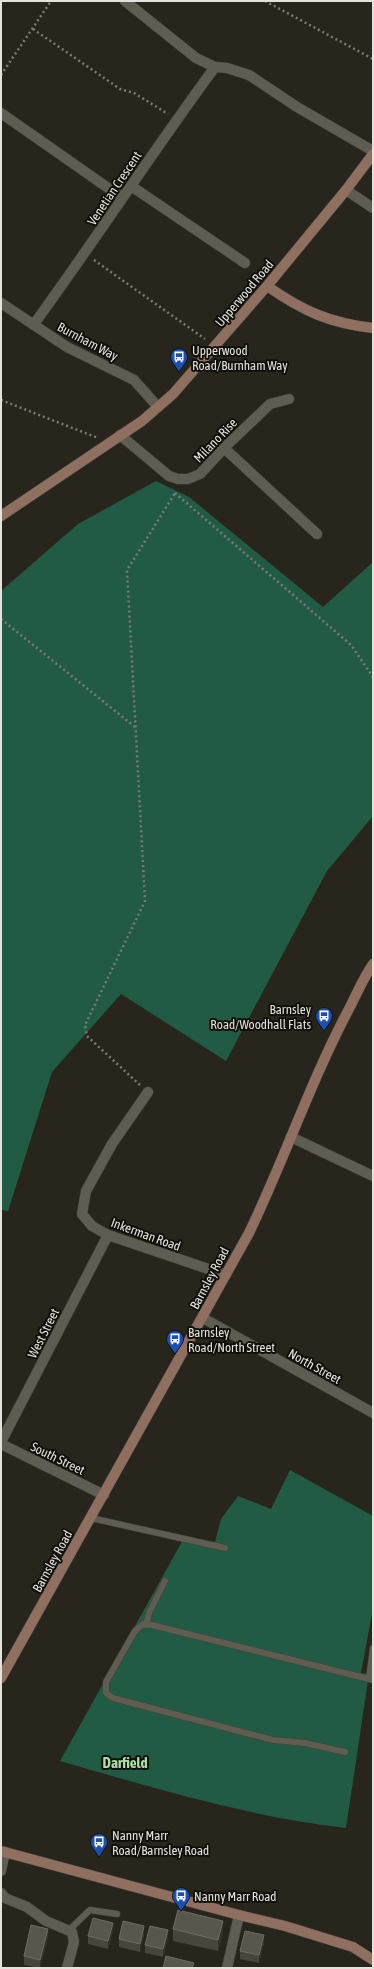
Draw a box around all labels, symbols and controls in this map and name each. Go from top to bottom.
street label: Venetian Crescent [84,148,145,228]
street label: Upperwood Road [212,257,277,330]
street label: Burnham Way [55,319,121,364]
place label: Upperwood Road/Burnham Way [192,343,288,373]
bus stop icon: Upperwood Road/Burnham Way [169,347,189,372]
street label: Milano Rise [191,415,240,465]
place label: Barnsley Road/Woodhall Flats [210,1002,312,1032]
bus stop icon: Barnsley Road/Woodhall Flats [314,1006,334,1031]
street label: Inkerman Road [109,1215,183,1254]
street label: Barnsley Road [187,1245,232,1312]
street label: West Street [25,1306,62,1361]
place label: Barnsley Road/North Street [188,1325,275,1355]
bus stop icon: Barnsley Road/North Street [165,1329,185,1354]
street label: North Street [286,1346,344,1387]
street label: South Street [28,1439,87,1478]
street label: Barnsley Road [29,1528,75,1595]
district label: Darfield [103,1754,148,1771]
place label: Nanny Marr Road/Barnsley Road [112,1828,209,1858]
bus stop icon: Nanny Marr Road/Barnsley Road [89,1832,109,1857]
bus stop icon: Nanny Marr Road [171,1886,191,1911]
place label: Nanny Marr Road [194,1889,277,1904]

